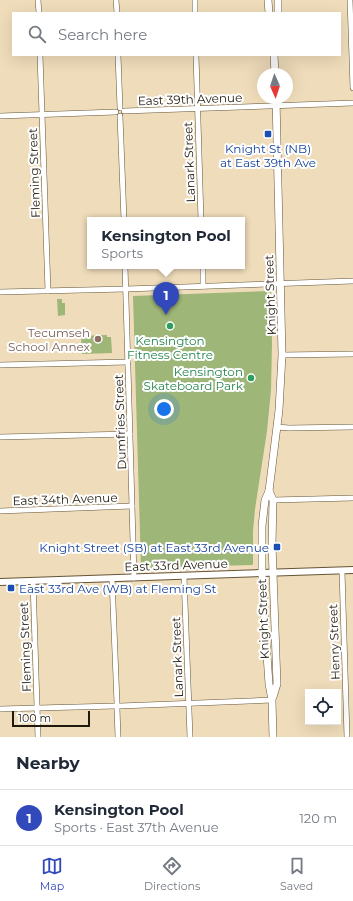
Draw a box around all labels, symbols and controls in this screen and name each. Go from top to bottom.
search box [12,12,341,56]
icon: search [26,23,48,45]
text: Search here [58,25,147,44]
north arrow [257,68,293,104]
street label: East 39th Avenue [138,90,242,108]
street label: Lanark Street [180,121,198,203]
street label: Fleming Street [25,128,43,218]
marker: Knight St (NB) at East 39th Ave [263,129,273,139]
place label: Knight St (NB) at East 39th Ave [220,141,316,170]
popup [87,217,245,269]
text: Kensington Pool [101,226,231,245]
text: Sports [101,245,143,261]
street label: Knight Street [261,254,279,335]
pin: 1 [153,282,179,315]
marker: Kensington Fitness Centre [165,321,175,331]
place label: Tecumseh School Annex [8,325,91,354]
place label: Kensington Fitness Centre [127,333,213,362]
marker: Tecumseh School Annex [93,334,103,344]
place label: Kensington Skateboard Park [144,364,244,393]
marker: Kensington Skateboard Park [246,373,256,383]
street label: Dumfries Street [111,374,129,470]
your location [154,399,174,419]
street label: East 34th Avenue [12,490,118,508]
place label: Knight Street (SB) at East 33rd Avenue [39,540,269,555]
marker: Knight Street (SB) at East 33rd Avenue [272,542,282,552]
street label: East 33rd Avenue [124,556,228,574]
street label: Knight Street [254,578,272,659]
place label: East 33rd Ave (WB) at Fleming St [19,581,217,596]
marker: East 33rd Ave (WB) at Fleming St [6,583,16,593]
street label: Fleming Street [16,602,34,692]
street label: Henry Street [325,604,343,680]
street label: Lanark Street [168,616,186,698]
map controls [305,689,341,725]
button: locate [305,689,341,725]
scale bar [12,709,90,728]
text: 100 m [18,711,51,725]
text: Nearby [16,753,80,773]
text: Kensington Pool [54,800,184,819]
text: 1 [26,810,32,826]
text: 120 m [299,810,337,826]
text: Sports · East 37th Avenue [54,819,219,835]
tab: Map [40,855,64,893]
tab: Directions [144,855,200,893]
tab: Saved [280,855,313,893]

